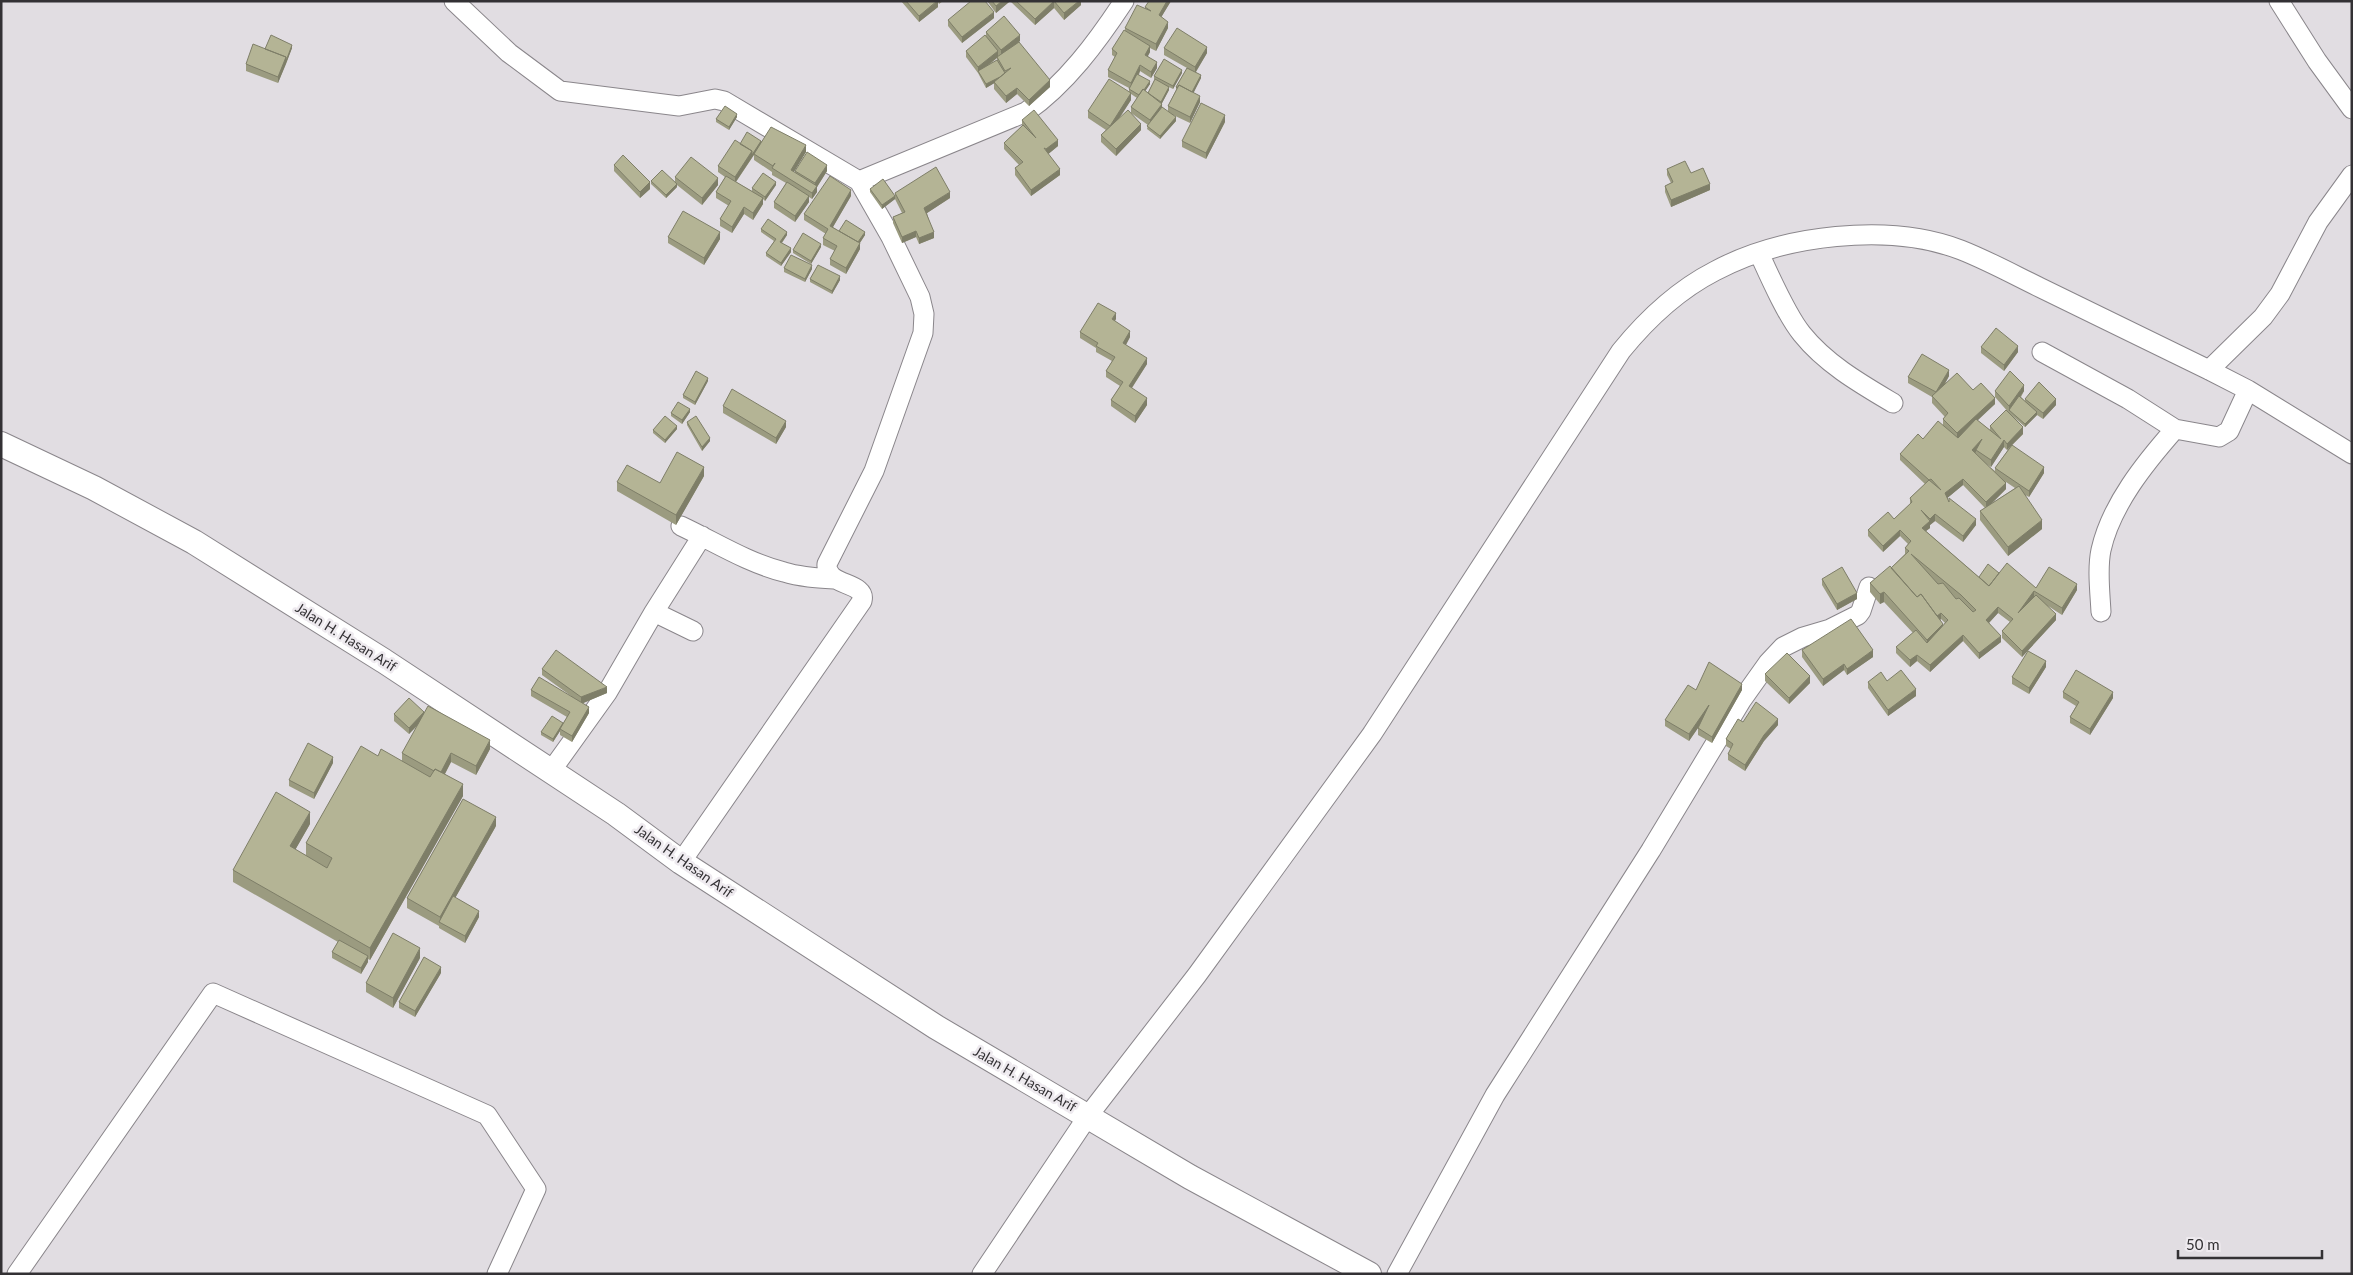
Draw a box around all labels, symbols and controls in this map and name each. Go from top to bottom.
street label: Jalan H. Hasan Arif [293,599,400,675]
street label: Jalan H. Hasan Arif [632,820,737,901]
street label: Jalan H. Hasan Arif [971,1042,1080,1115]
scale bar [2178,1228,2322,1260]
text: 50 m [2186,1235,2220,1253]

